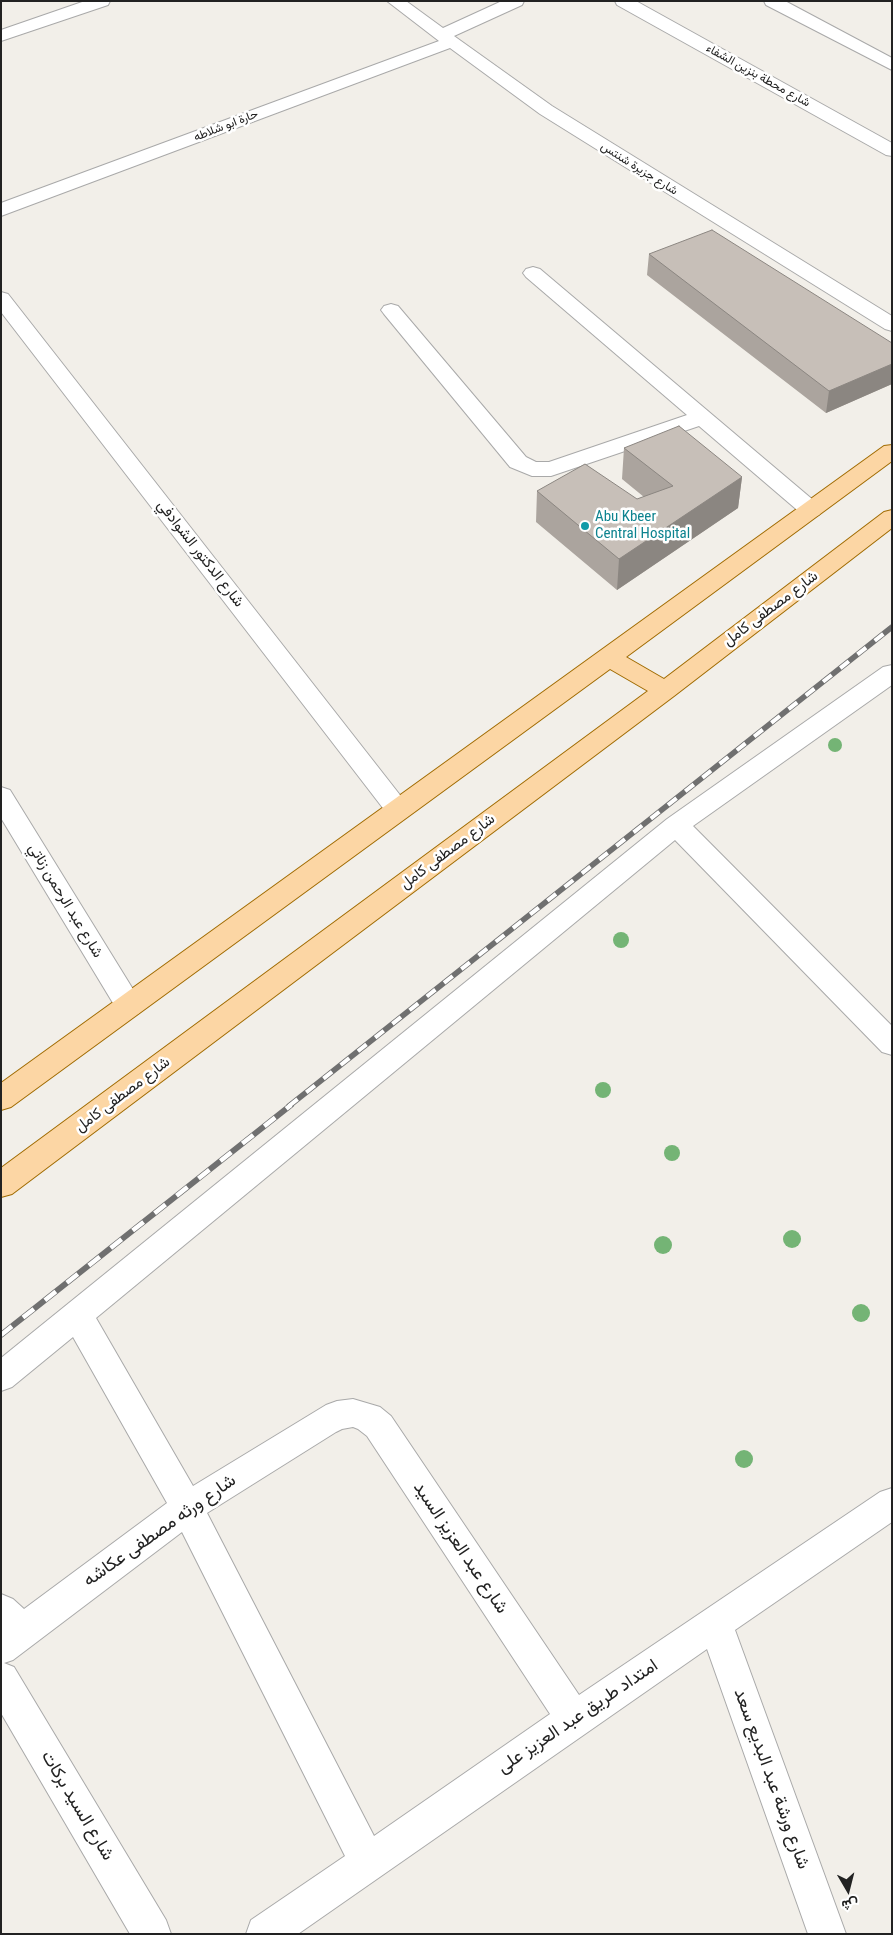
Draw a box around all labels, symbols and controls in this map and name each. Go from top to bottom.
street label: شارع محطة بنزين الشفاء [703,41,813,111]
street label: حارة ابو شلاطه [192,107,260,145]
street label: شارع جزيرة شنتس [598,139,680,199]
street label: شارع الدكتور الشوادفي [153,497,247,611]
place label: Abu Kbeer Central Hospital [595,508,690,543]
marker: Abu Kbeer Central Hospital [579,520,591,532]
street label: شارع مصطفى كامل [720,568,822,650]
street label: شارع مصطفى كامل [397,811,499,893]
street label: شارع عبد الرحمن زناتي [24,841,106,961]
street label: شارع مصطفى كامل [72,1054,174,1136]
street label: شارع ورثه مصطفى عكاشه [79,1470,241,1592]
street label: شارع عبد العزيز السيد [408,1478,512,1618]
street label: امتداد طريق عبد العزيز على [494,1655,662,1779]
street label: شارع ورشة عبد البديع سعد [728,1686,814,1872]
street label: شارع السيد بركات [36,1747,118,1865]
north arrow [823,1865,873,1915]
text: ش [841,1896,860,1914]

